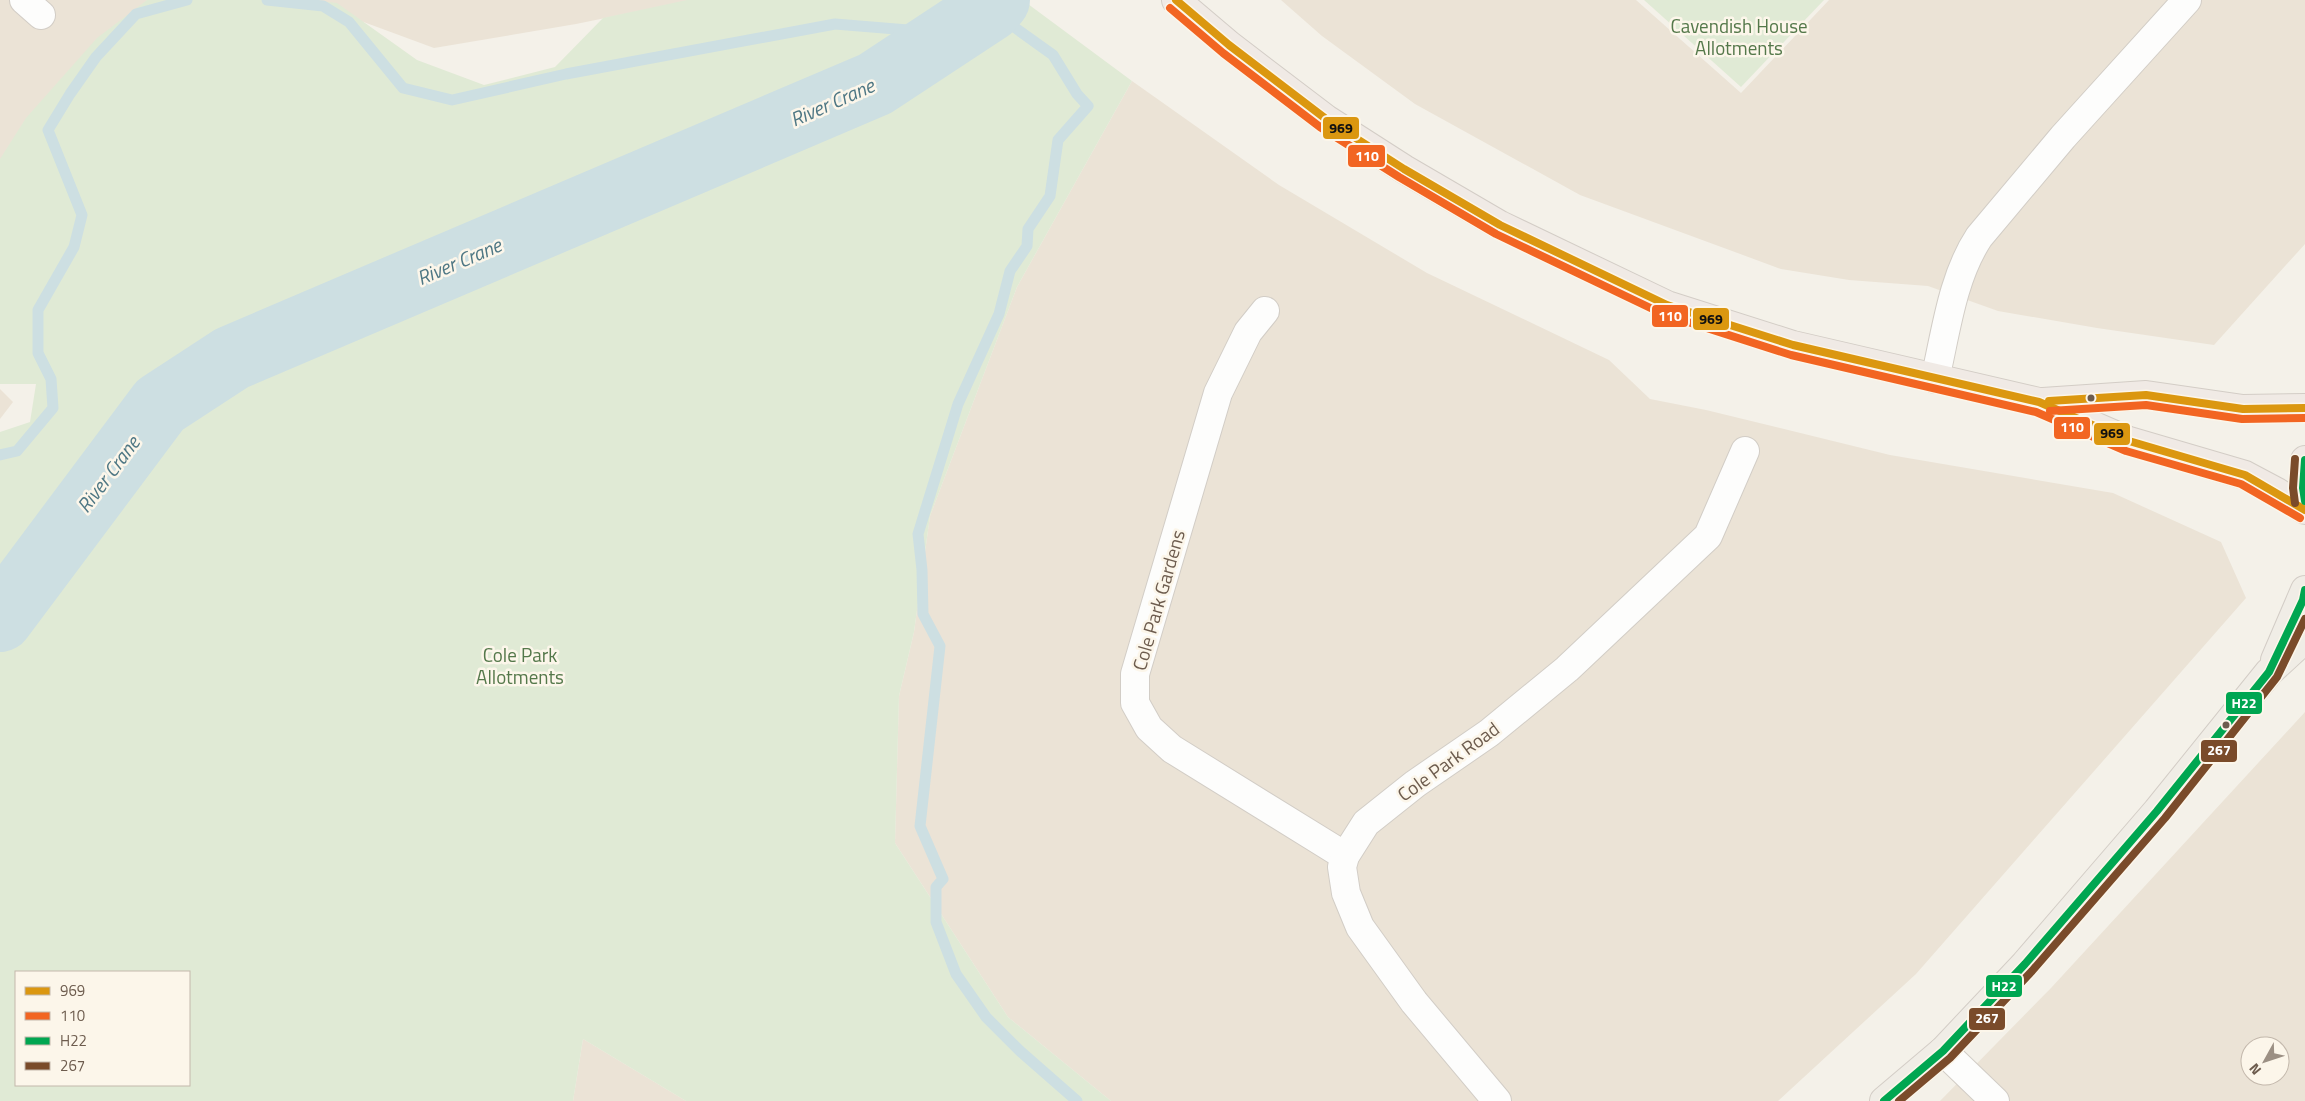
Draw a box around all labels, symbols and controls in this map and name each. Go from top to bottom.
park label: Cavendish House Allotments [1670,11,1808,62]
water label: River Crane [785,69,881,134]
line badge: 969 [1322,116,1360,140]
text: 969 [1329,117,1353,138]
line badge: 110 [1347,144,1386,168]
text: 110 [1355,145,1379,166]
water label: River Crane [412,229,508,293]
line badge: 110 [1651,304,1689,328]
text: 110 [1658,305,1682,326]
line badge: 969 [1692,307,1730,331]
text: 969 [1699,308,1723,329]
unlabelled marker [2086,393,2096,403]
line badge: 110 [2053,416,2091,440]
text: 110 [2060,416,2084,437]
line badge: 969 [2093,422,2131,446]
text: 969 [2100,422,2124,443]
water label: River Crane [69,428,148,519]
street label: Cole Park Gardens [1124,526,1192,674]
park label: Cole Park Allotments [476,640,564,691]
line badge: H22 [2225,691,2263,715]
text: H22 [2231,692,2257,713]
street label: Cole Park Road [1391,714,1505,808]
unlabelled marker [2221,720,2231,730]
line badge: 267 [2200,739,2238,763]
text: 267 [2207,739,2231,760]
legend [15,971,190,1086]
line badge: H22 [1985,974,2023,998]
text: H22 [1991,975,2017,996]
text: 969 [60,979,85,1002]
text: 110 [60,1004,85,1027]
line badge: 267 [1968,1007,2006,1031]
text: 267 [1975,1007,1999,1028]
text: H22 [60,1029,87,1052]
north arrow [2240,1036,2290,1086]
text: 267 [60,1054,85,1077]
text: N [2243,1059,2266,1080]

